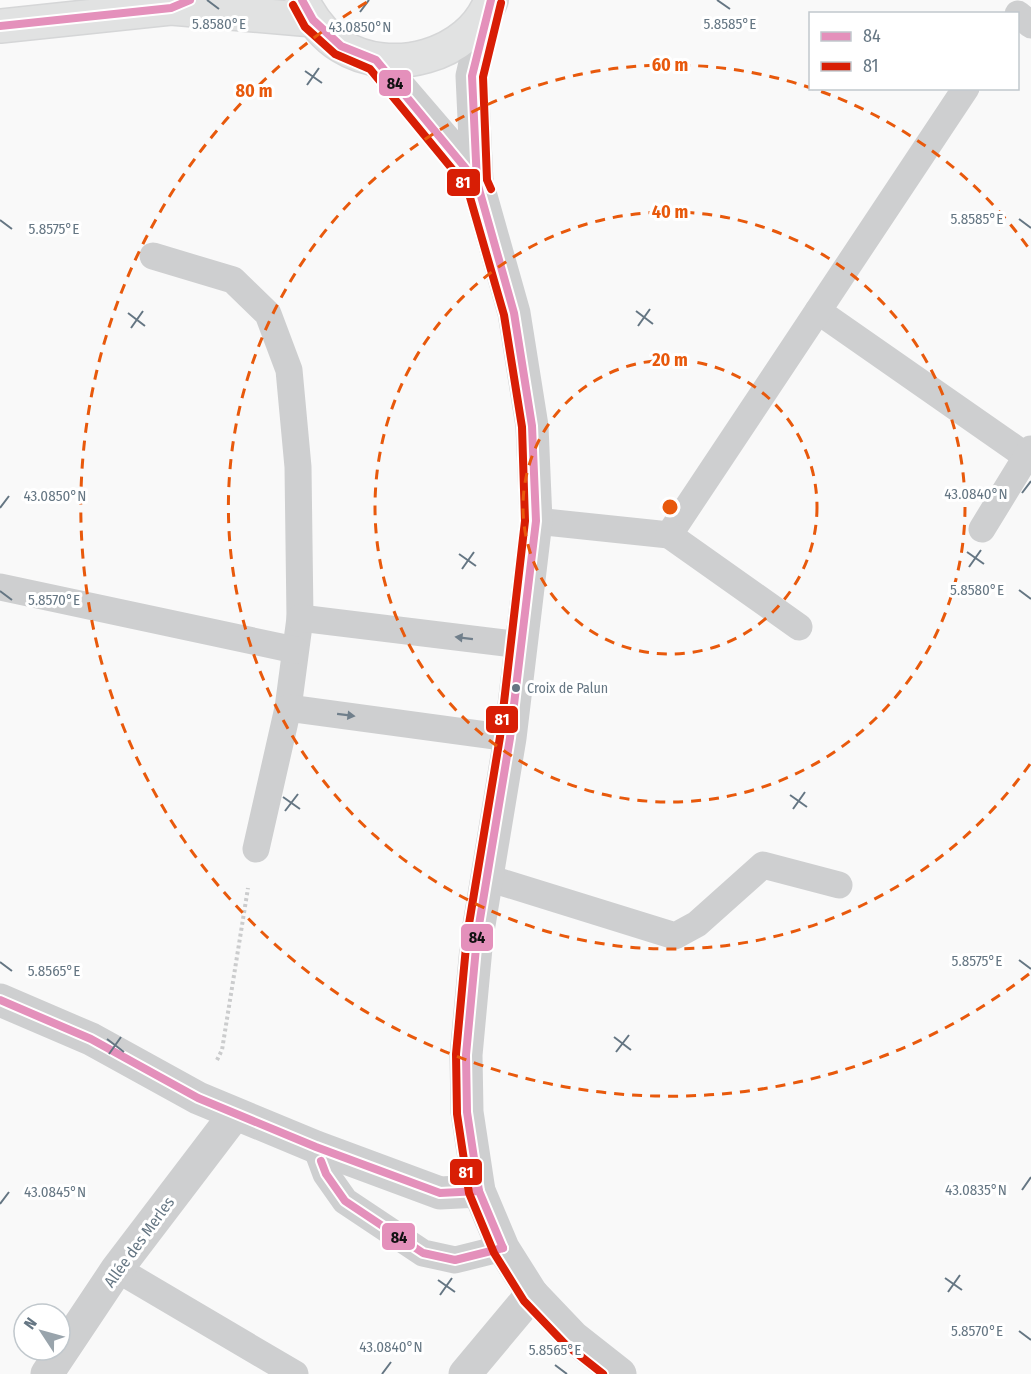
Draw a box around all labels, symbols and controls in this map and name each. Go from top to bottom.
legend [809,12,1019,90]
text: 5.8580°E [192,15,246,33]
text: 5.8585°E [704,15,756,33]
text: 43.0850°N [329,18,391,36]
text: 84 [863,25,881,47]
text: 60 m [652,54,688,76]
text: 81 [863,55,879,77]
line badge: 84 [378,69,412,97]
text: 84 [387,74,403,93]
text: 80 m [236,80,272,102]
line badge: 81 [446,168,481,197]
text: 81 [456,173,470,192]
text: 40 m [652,201,688,223]
text: 5.8585°E [951,210,1003,228]
text: 5.8575°E [29,220,79,238]
text: 20 m [651,349,688,371]
text: 43.0840°N [944,485,1008,503]
text: 43.0850°N [24,487,86,505]
centre of rings [660,497,680,517]
text: 5.8580°E [950,581,1004,599]
text: 5.8570°E [28,591,80,609]
one-way arrow [454,633,473,643]
place label: Croix de Palun [527,680,608,697]
marker: Croix de Palun [510,682,522,694]
line badge: 81 [485,705,519,734]
text: 81 [495,710,509,729]
one-way arrow [336,711,355,720]
line badge: 84 [460,923,494,952]
text: 84 [469,928,485,947]
text: 5.8575°E [952,952,1002,970]
text: 5.8565°E [28,962,80,980]
line badge: 81 [449,1158,483,1186]
text: 81 [459,1163,473,1182]
text: 43.0835°N [945,1181,1007,1199]
text: 43.0845°N [24,1183,86,1201]
street label: Allée des Merles [100,1193,178,1291]
line badge: 84 [381,1222,416,1251]
text: 84 [391,1228,407,1247]
north arrow [12,1302,72,1362]
text: N [20,1314,41,1333]
text: 5.8570°E [951,1322,1003,1340]
text: 43.0840°N [359,1338,423,1356]
text: 5.8565°E [529,1341,581,1359]

